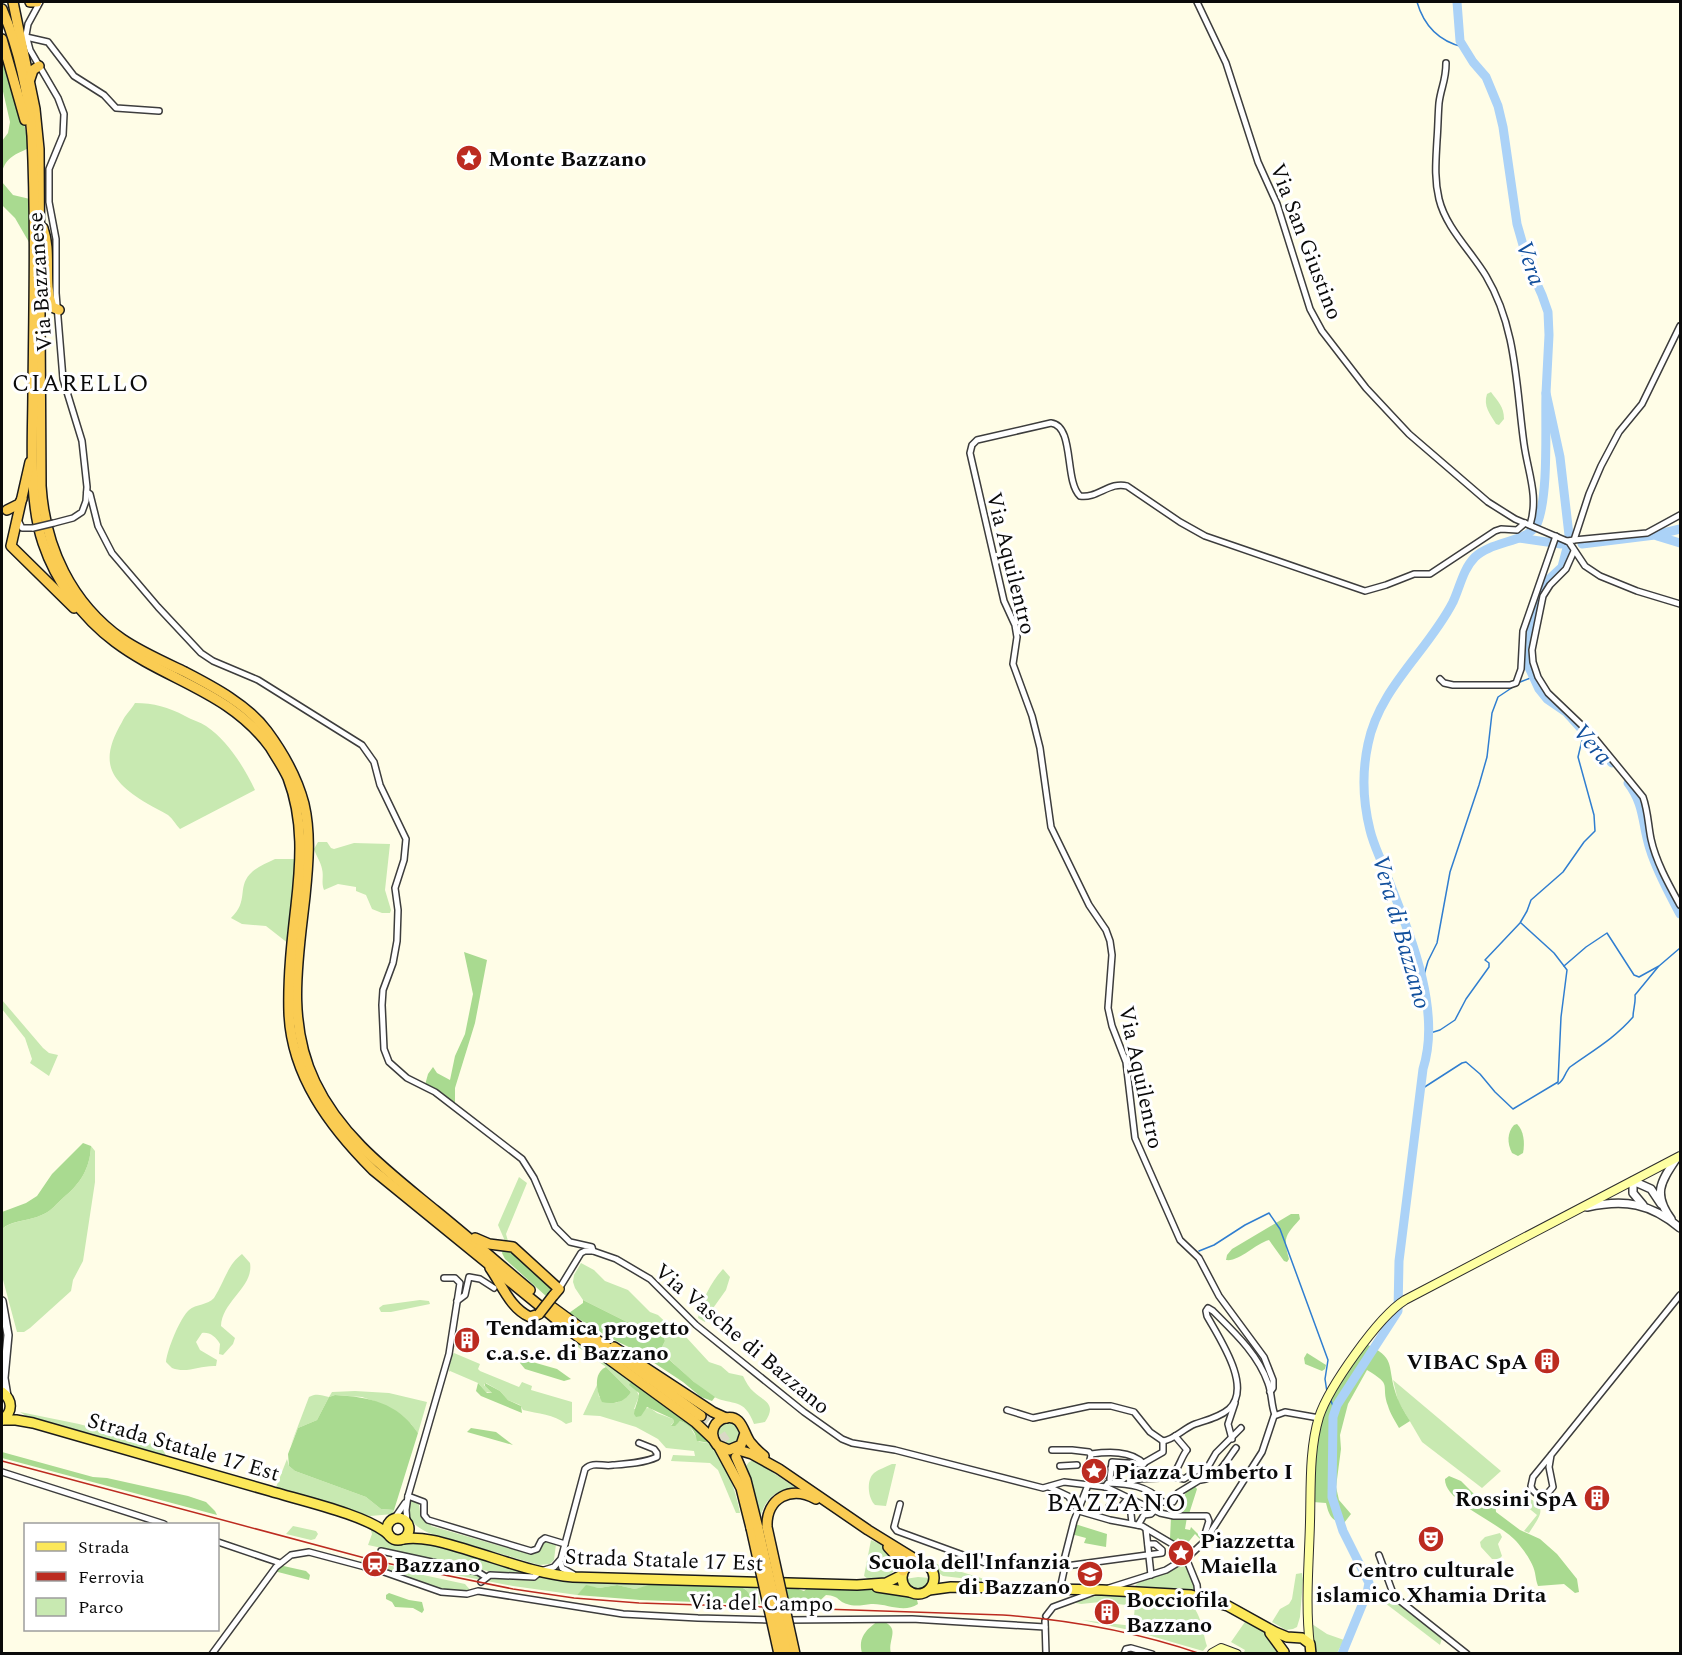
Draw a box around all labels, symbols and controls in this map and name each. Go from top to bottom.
place icon: Monte Bazzano [454,143,484,173]
place label: Monte Bazzano [488,143,646,176]
street label: Via San Giustino [1261,158,1351,325]
street label: Via Bazzanese [19,211,62,353]
water label: Vera [1506,236,1554,291]
district label: CIARELLO [12,366,150,402]
street label: Via Aquilentro [977,489,1044,638]
water label: Vera [1564,716,1621,774]
water label: Vera di Bazzano [1362,851,1440,1013]
street label: Via Aquilentro [1109,1003,1172,1152]
street label: Via Vasche di Bazzano [647,1256,837,1423]
place label: Tendamica progetto c.a.s.e. di Bazzano [486,1312,689,1370]
building icon: Tendamica progetto c.a.s.e. di Bazzano [452,1325,482,1355]
place label: VIBAC SpA [1407,1346,1528,1379]
building icon: VIBAC SpA [1532,1346,1562,1376]
street label: Strada Statale 17 Est [84,1404,284,1491]
place icon: Piazza Umberto I [1079,1456,1109,1486]
place label: Piazza Umberto I [1114,1456,1293,1489]
district label: BAZZANO [1047,1483,1187,1523]
place label: Rossini SpA [1455,1483,1578,1516]
building icon: Rossini SpA [1582,1483,1612,1513]
legend [24,1523,219,1631]
theatre icon: Centro culturale islamico Xhamia Drita [1416,1524,1446,1554]
place label: Piazzetta Maiella [1200,1525,1296,1583]
text: Strada [78,1534,129,1561]
place icon: Piazzetta Maiella [1166,1538,1196,1568]
street label: Strada Statale 17 Est [564,1541,764,1580]
place label: Scuola dell'Infanzia di Bazzano [868,1546,1071,1604]
station icon: Bazzano [360,1549,390,1579]
place label: Bazzano [394,1549,480,1582]
place label: Centro culturale islamico Xhamia Drita [1316,1554,1547,1612]
school or university icon: Scuola dell'Infanzia di Bazzano [1075,1559,1105,1589]
text: Ferrovia [78,1564,145,1591]
place label: Bocciofila Bazzano [1126,1584,1229,1642]
street label: Via del Campo [688,1586,833,1621]
text: Parco [78,1594,123,1621]
building icon: Bocciofila Bazzano [1092,1597,1122,1627]

